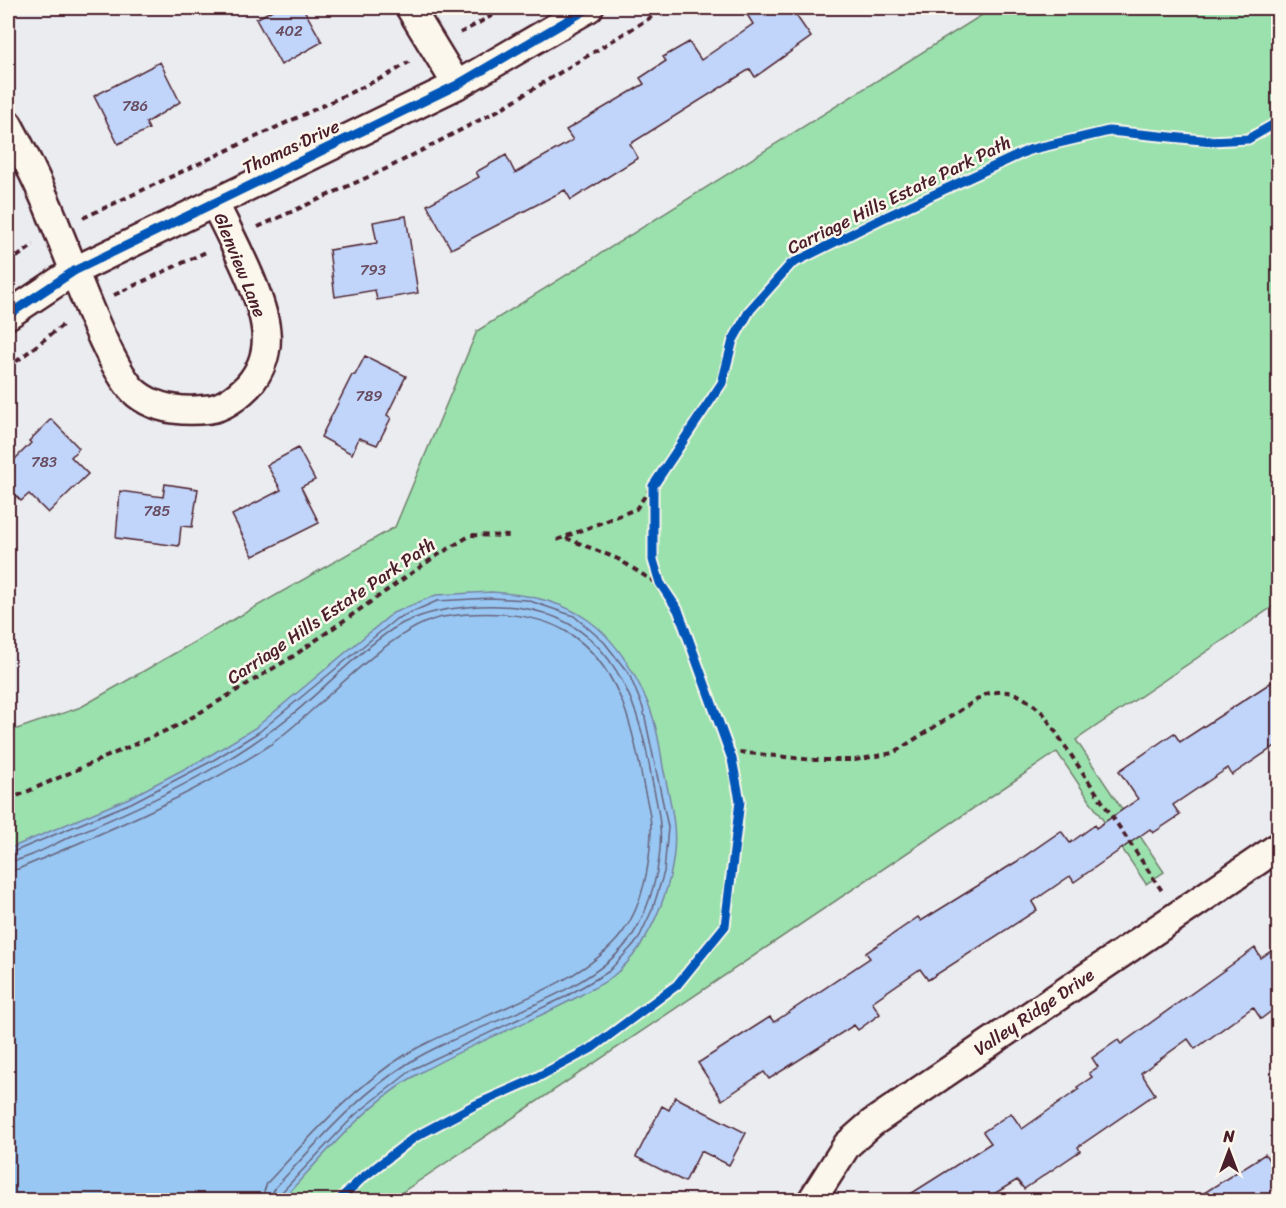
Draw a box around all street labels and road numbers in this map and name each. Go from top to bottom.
street label: Thomas Drive [237,110,345,184]
street label: Carriage Hills Estate Park Path [781,127,1017,263]
street label: Glenview Lane [204,208,276,322]
street label: Carriage Hills Estate Park Path [220,529,442,693]
street label: Valley Ridge Drive [967,959,1101,1065]

